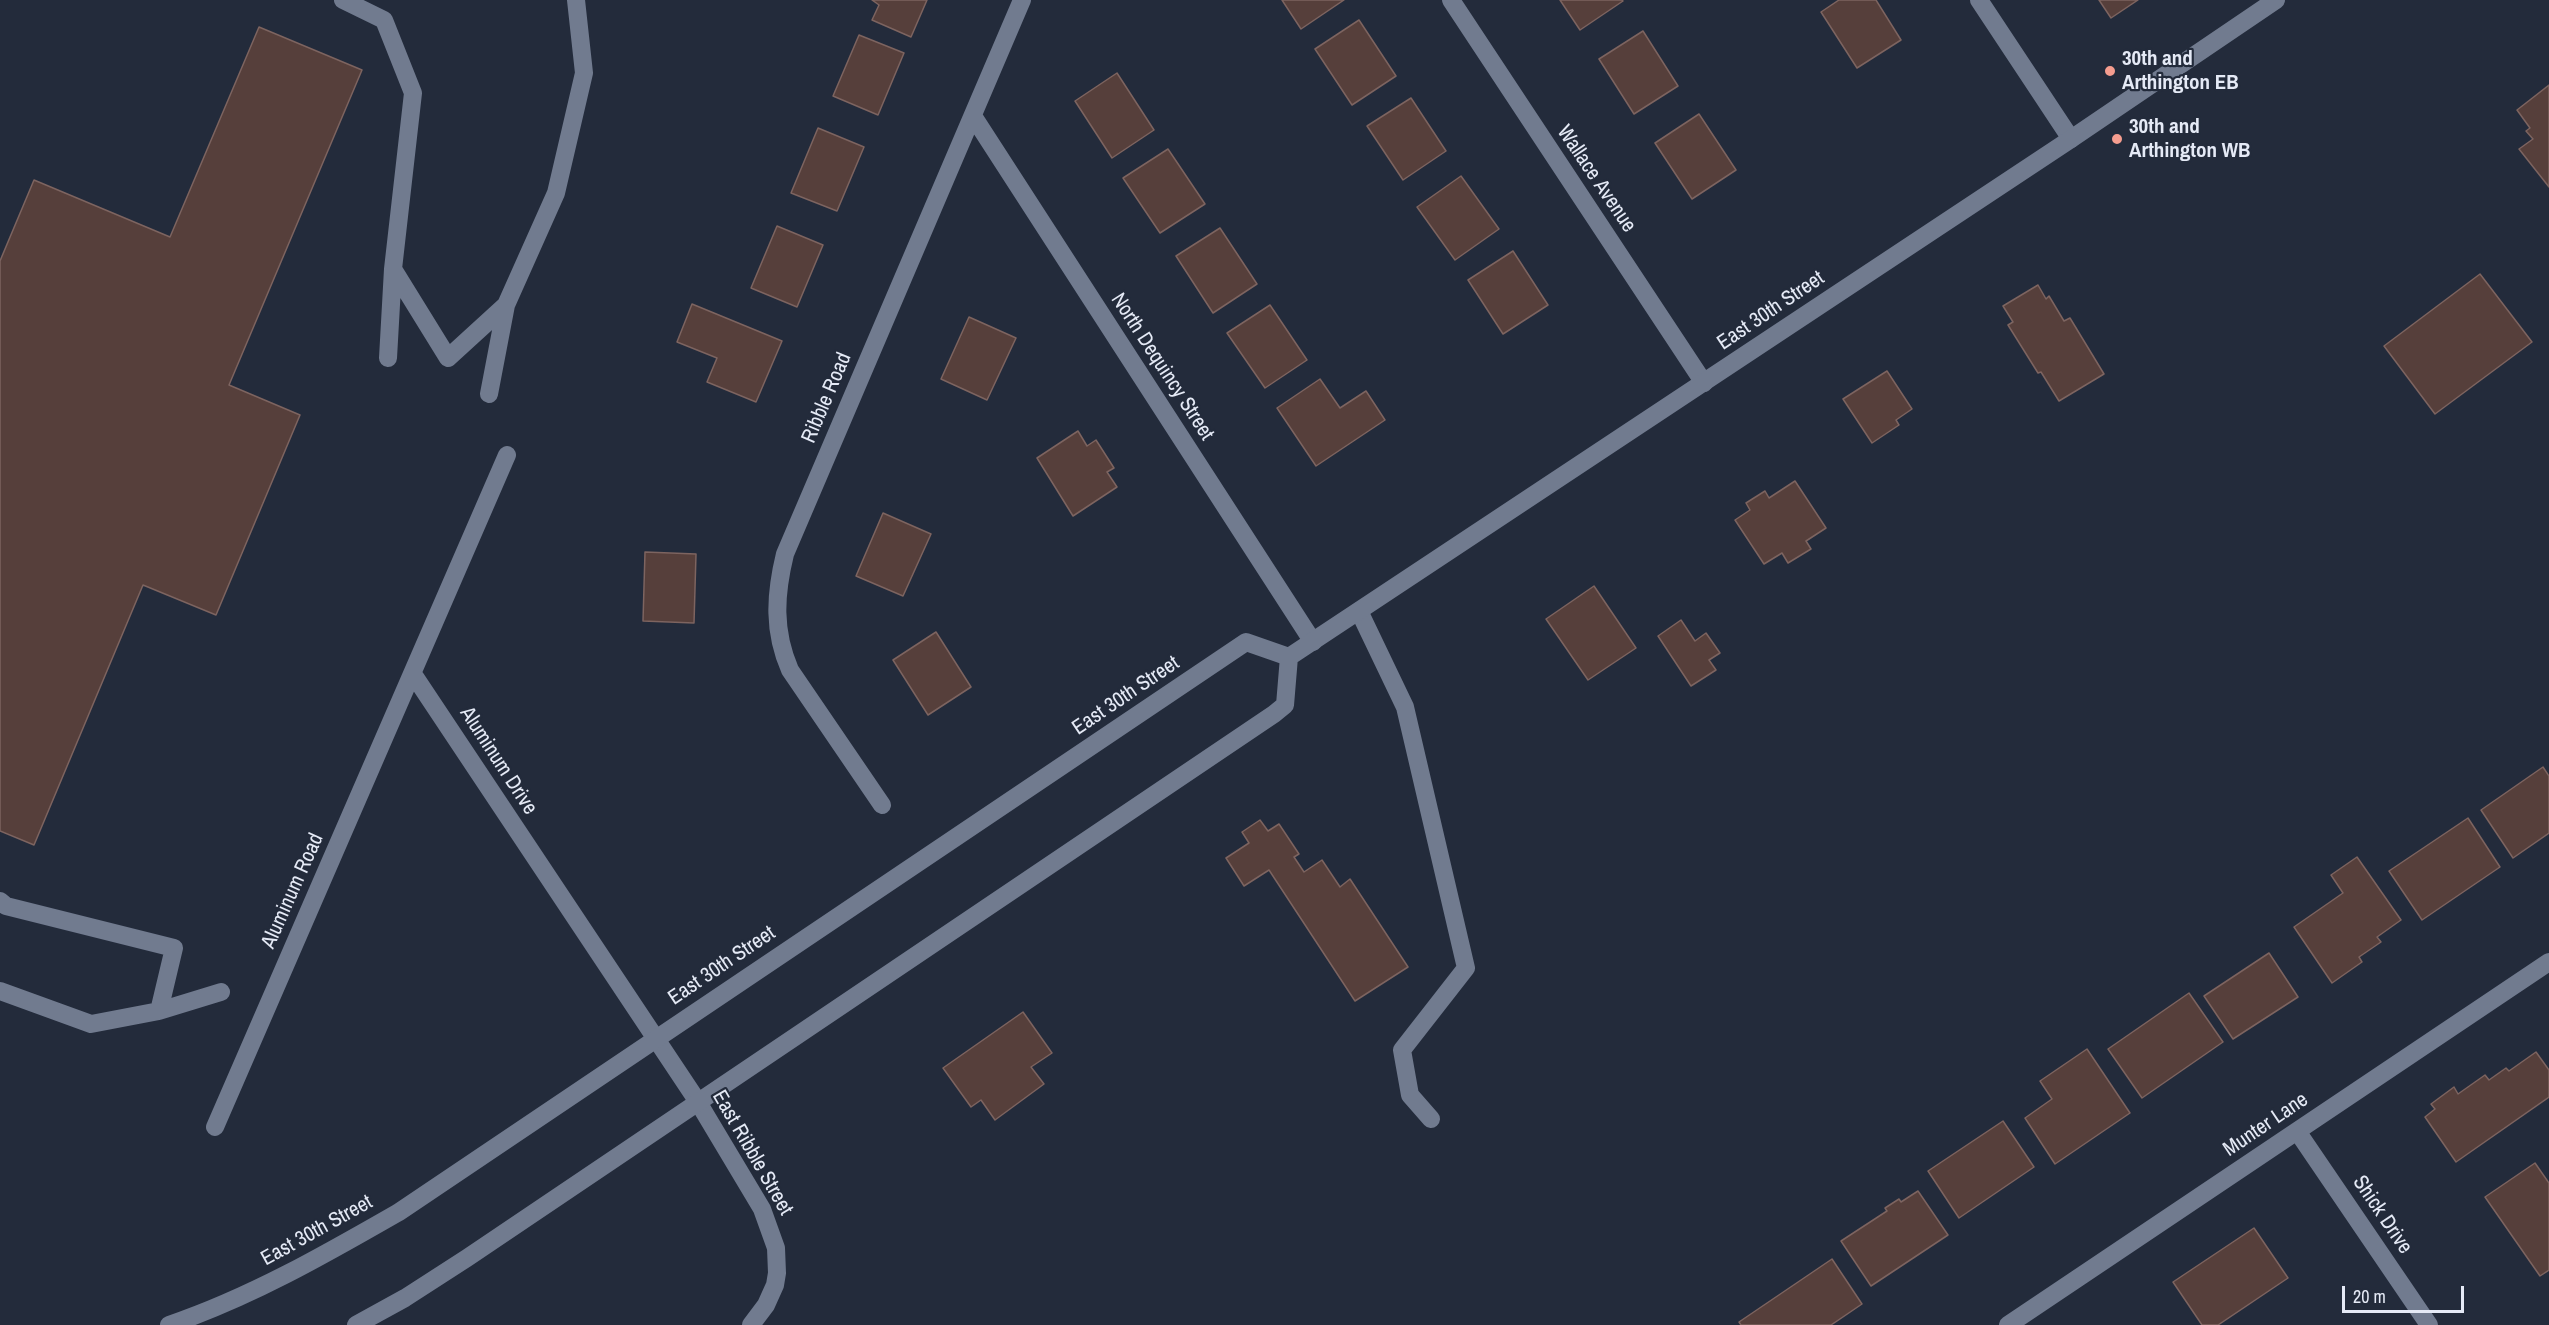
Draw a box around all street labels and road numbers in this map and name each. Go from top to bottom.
street label: Wallace Avenue [1551,121,1641,237]
street label: East 30th Street [1713,266,1829,356]
street label: North Dequincy Street [1105,289,1219,445]
street label: Ribble Road [797,349,857,447]
street label: East 30th Street [1068,651,1184,741]
street label: Aluminum Drive [454,702,542,820]
street label: Aluminum Road [256,829,330,953]
street label: East 30th Street [664,921,780,1011]
street label: East Ribble Street [706,1086,798,1220]
street label: Munter Lane [2219,1088,2313,1162]
street label: Shick Drive [2347,1171,2417,1259]
street label: East 30th Street [257,1190,377,1272]

